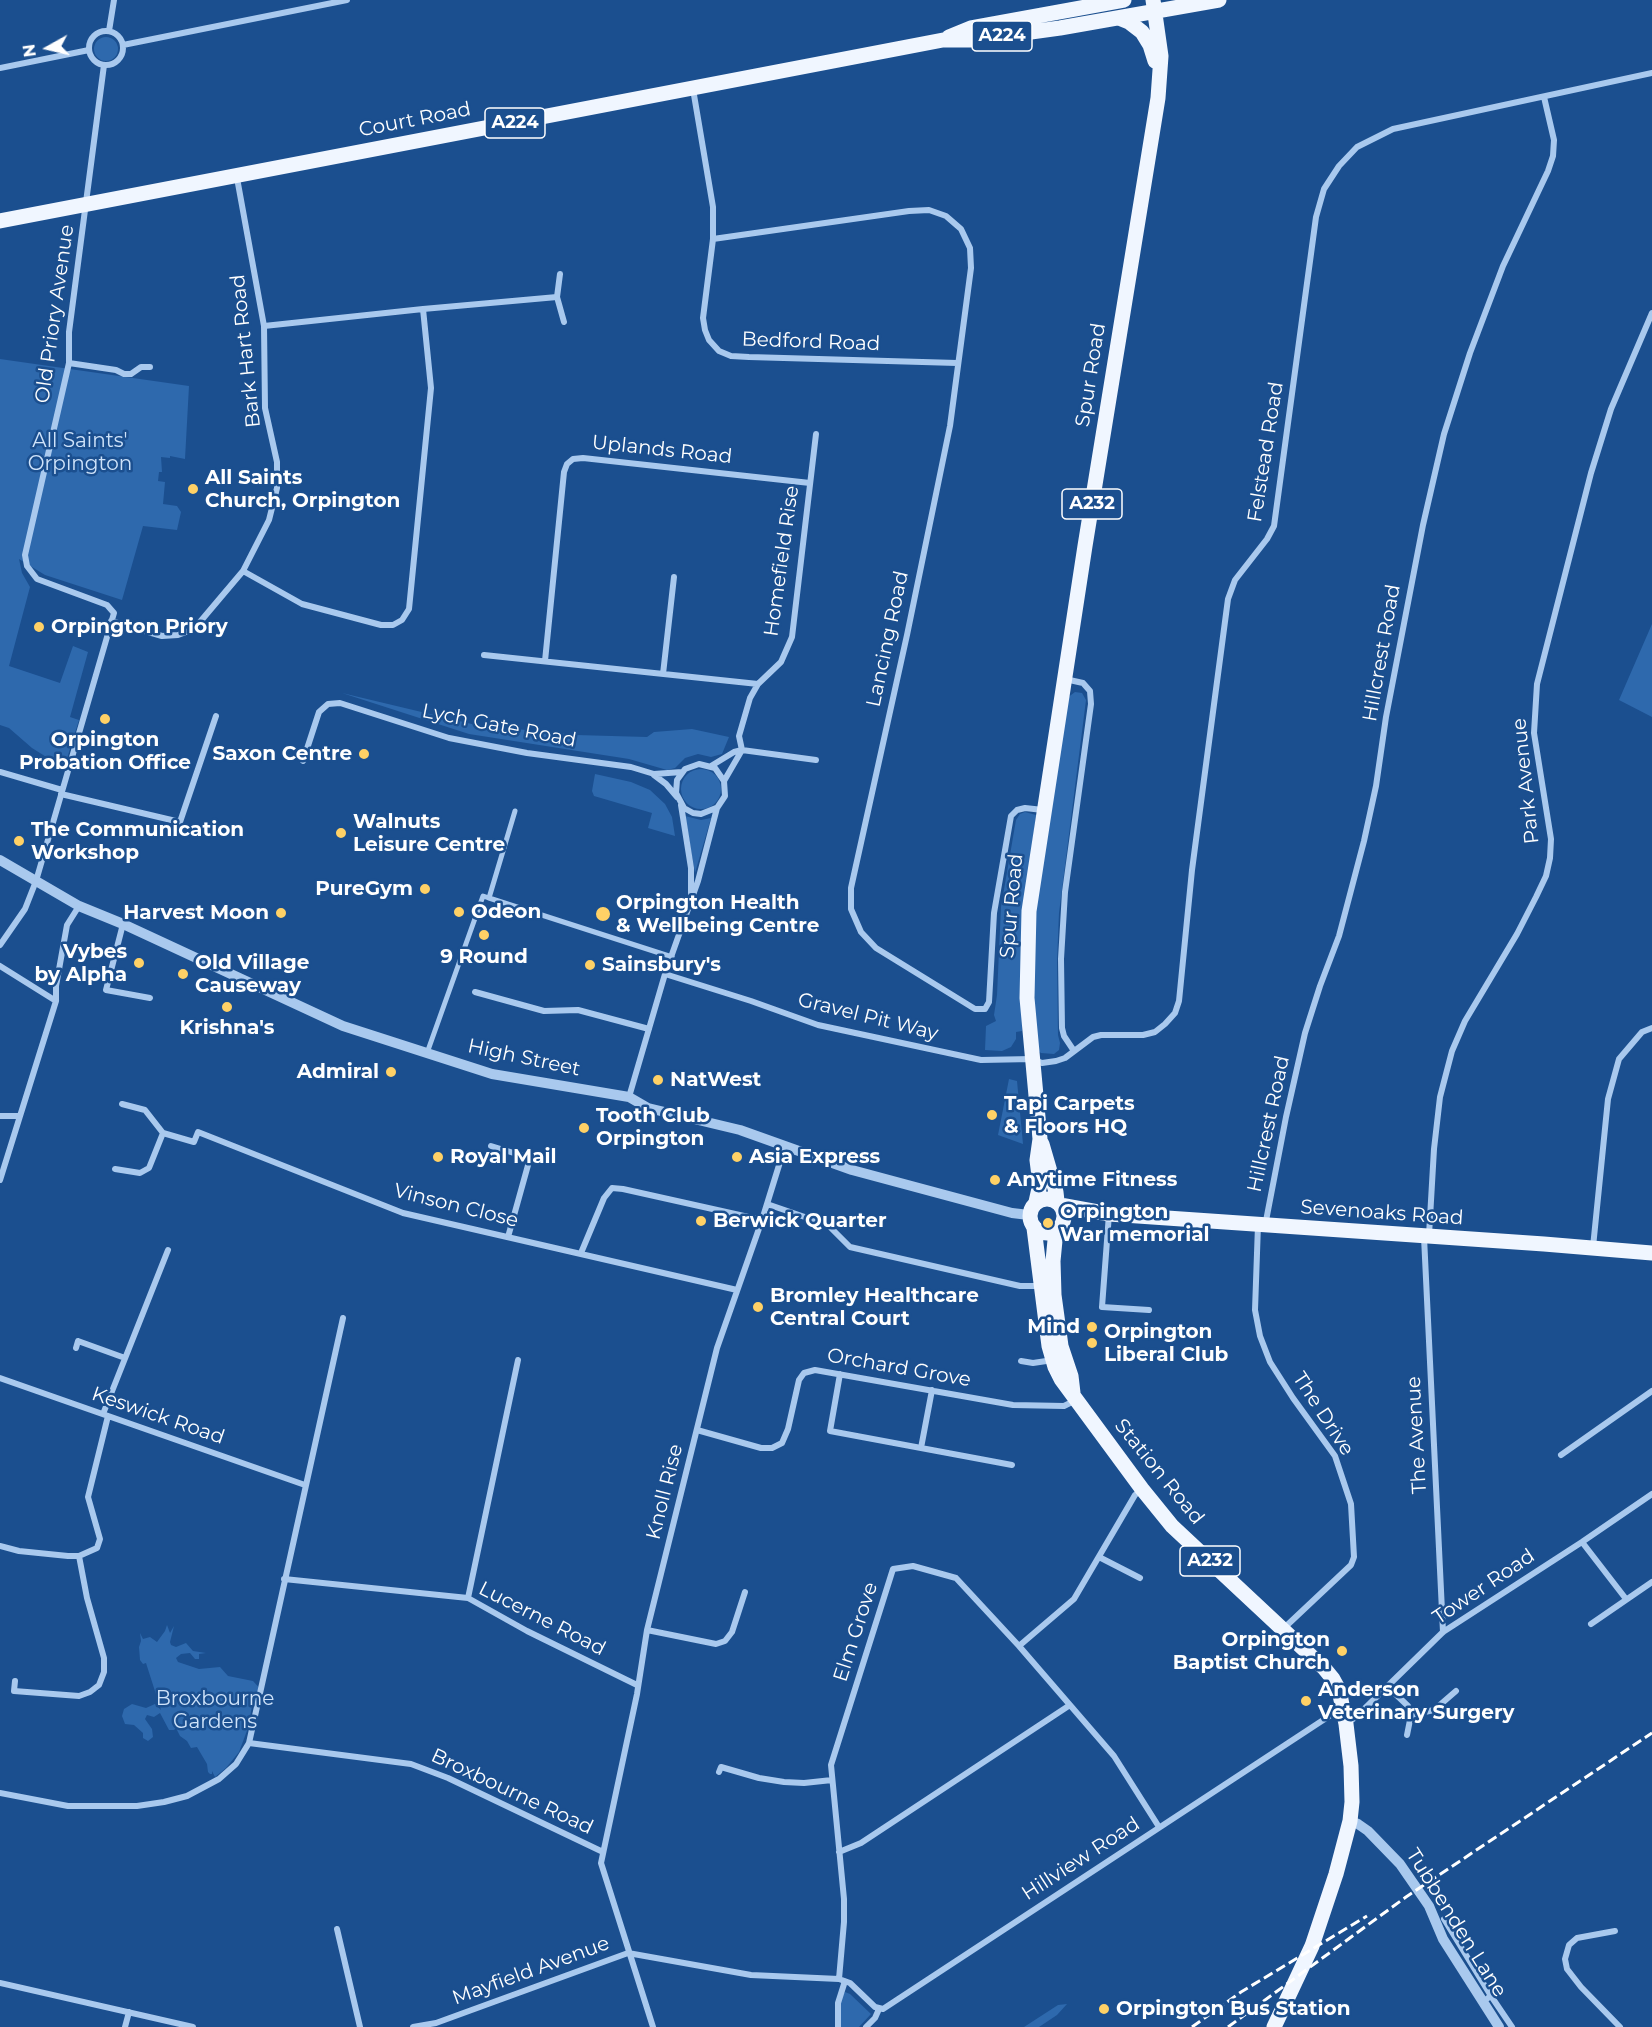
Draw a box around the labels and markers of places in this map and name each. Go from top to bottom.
place label: All Saints Church, Orpington [205,466,400,513]
marker: All Saints Church, Orpington [186,482,200,496]
place label: Orpington Priory [51,615,228,639]
marker: Orpington Priory [32,620,46,634]
marker: Orpington Probation Office [98,712,112,726]
place label: Orpington Probation Office [19,728,191,775]
place label: Saxon Centre [212,742,352,766]
marker: Saxon Centre [357,747,371,761]
place label: Walnuts Leisure Centre [353,810,505,857]
place label: The Communication Workshop [31,818,244,865]
marker: Walnuts Leisure Centre [334,826,348,840]
marker: The Communication Workshop [12,834,26,848]
place label: PureGym [315,877,413,901]
marker: PureGym [418,882,432,896]
place label: Orpington Health & Wellbeing Centre [616,891,819,938]
place label: Odeon [471,900,541,924]
place label: Harvest Moon [123,901,269,925]
marker: Odeon [452,905,466,919]
marker: Orpington Health & Wellbeing Centre [594,905,612,923]
marker: Harvest Moon [274,906,288,920]
marker: 9 Round [477,928,491,942]
place label: Vybes by Alpha [35,940,127,987]
place label: 9 Round [440,945,528,969]
place label: Old Village Causeway [195,951,309,998]
place label: Sainsbury's [602,953,721,977]
marker: Vybes by Alpha [132,956,146,970]
marker: Sainsbury's [583,958,597,972]
marker: Old Village Causeway [176,967,190,981]
marker: Krishna's [220,1000,234,1014]
place label: Krishna's [180,1016,274,1040]
place label: Admiral [297,1060,379,1084]
marker: Admiral [384,1065,398,1079]
place label: NatWest [670,1068,761,1092]
marker: NatWest [651,1073,665,1087]
place label: Tapi Carpets & Floors HQ [1004,1092,1135,1139]
place label: Tooth Club Orpington [596,1104,710,1151]
marker: Tapi Carpets & Floors HQ [985,1108,999,1122]
marker: Tooth Club Orpington [577,1121,591,1135]
place label: Royal Mail [450,1145,557,1169]
place label: Asia Express [749,1145,880,1169]
marker: Royal Mail [431,1150,445,1164]
marker: Asia Express [730,1150,744,1164]
place label: Anytime Fitness [1007,1168,1177,1192]
marker: Anytime Fitness [988,1173,1002,1187]
place label: Orpington War memorial [1060,1200,1210,1247]
place label: Berwick Quarter [713,1209,887,1233]
marker: Berwick Quarter [694,1214,708,1228]
marker: Orpington War memorial [1041,1216,1055,1230]
place label: Bromley Healthcare Central Court [770,1284,979,1331]
marker: Bromley Healthcare Central Court [751,1300,765,1314]
place label: Mind [1027,1315,1080,1339]
marker: Mind [1085,1320,1099,1334]
place label: Orpington Liberal Club [1104,1320,1228,1367]
marker: Orpington Liberal Club [1085,1336,1099,1350]
place label: Orpington Baptist Church [1173,1628,1330,1675]
marker: Orpington Baptist Church [1335,1644,1349,1658]
place label: Anderson Veterinary Surgery [1318,1678,1515,1725]
marker: Anderson Veterinary Surgery [1299,1694,1313,1708]
place label: Orpington Bus Station [1116,1997,1350,2021]
marker: Orpington Bus Station [1097,2002,1111,2016]

